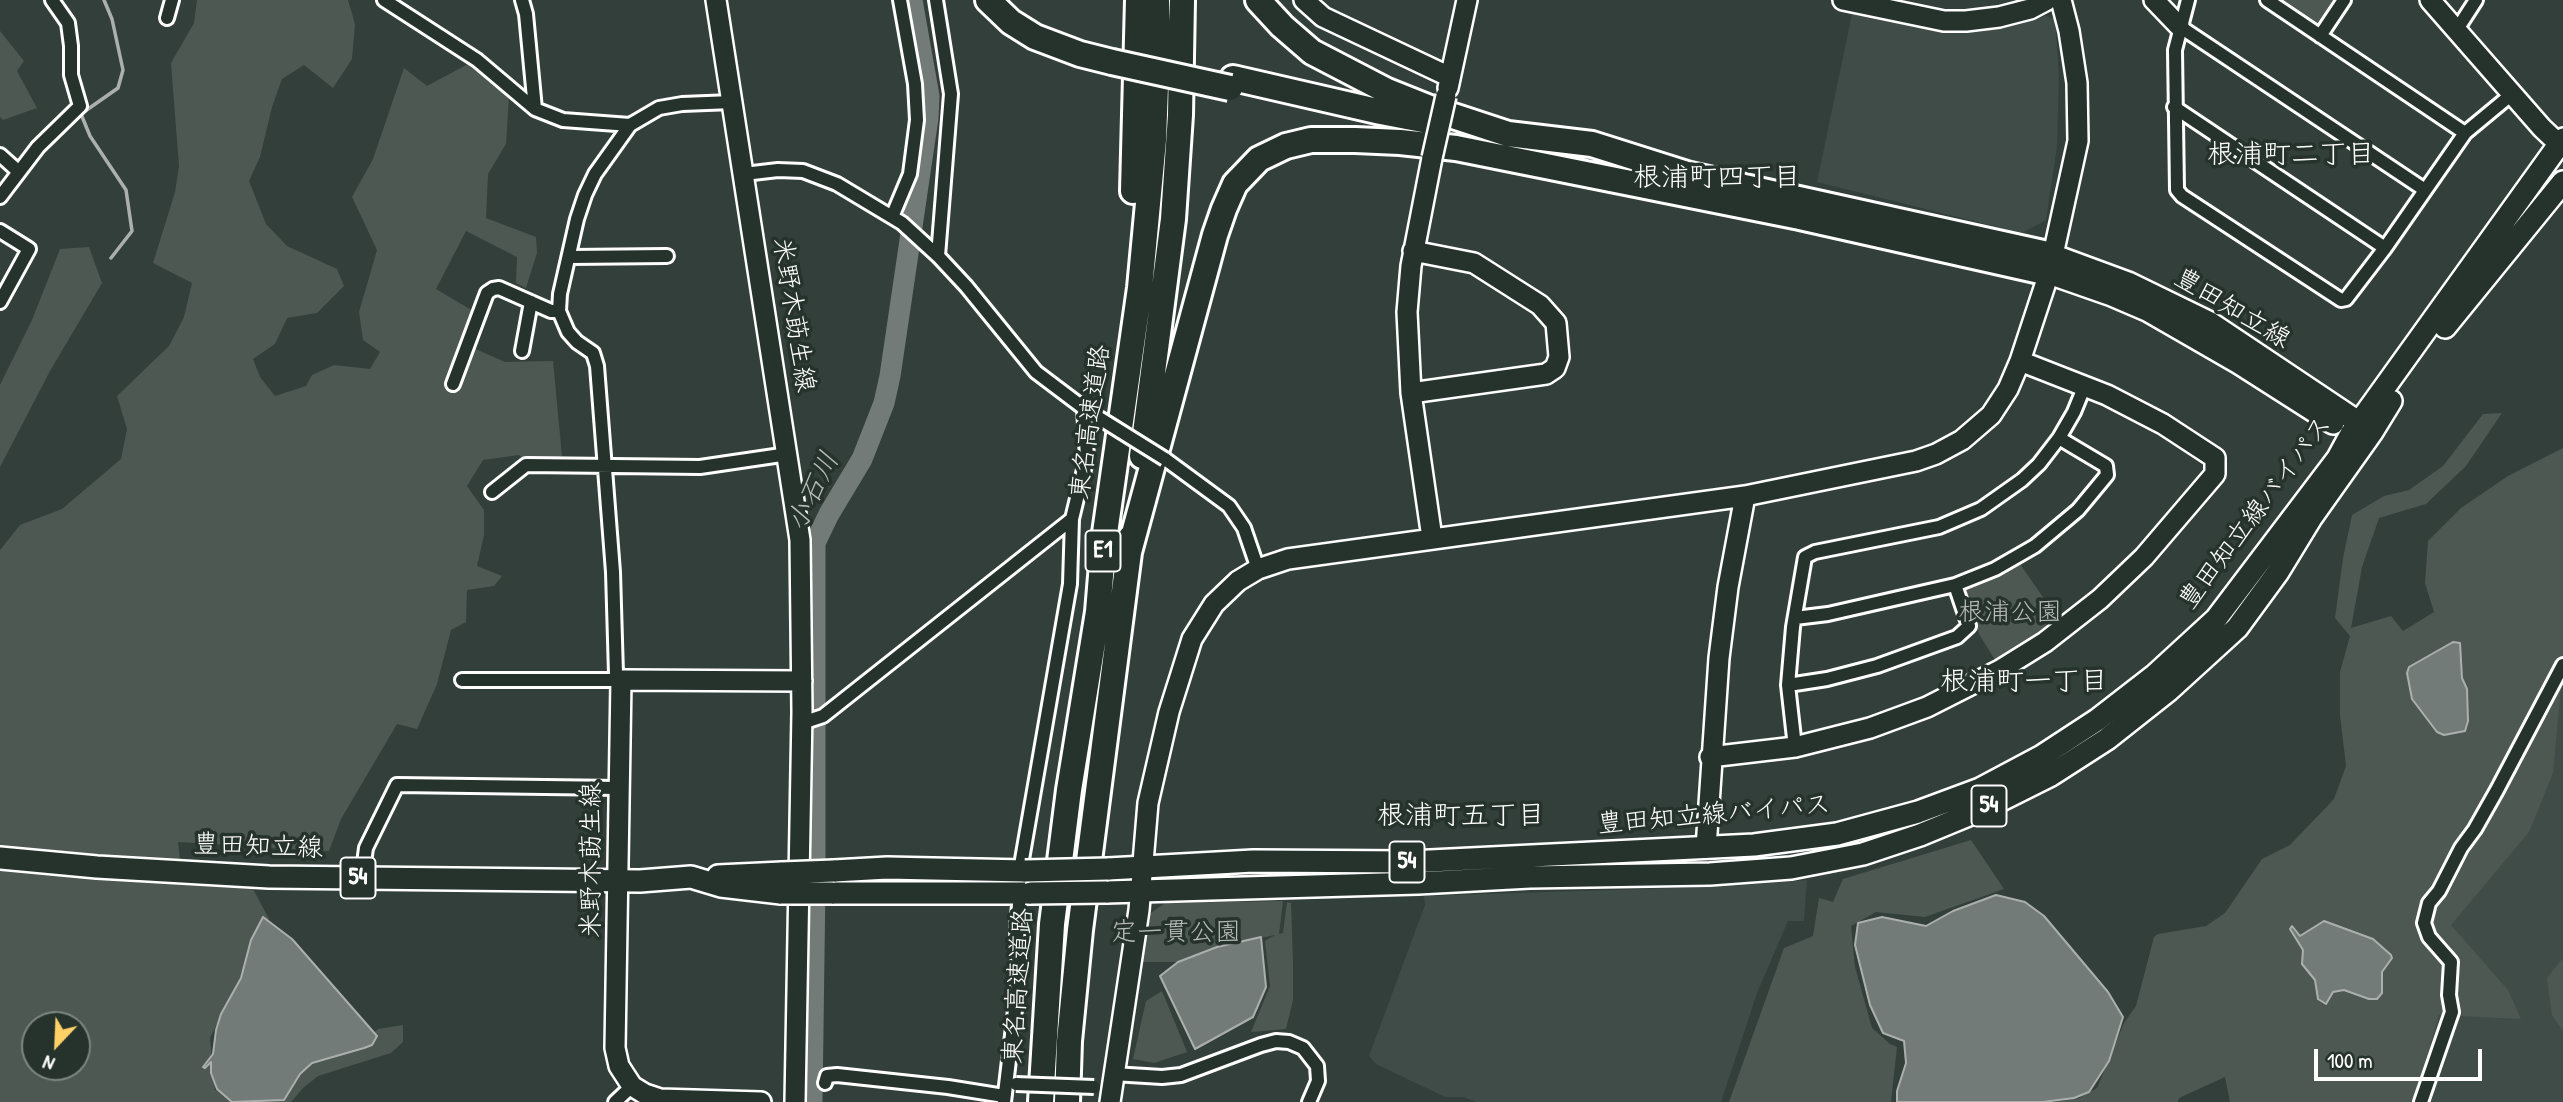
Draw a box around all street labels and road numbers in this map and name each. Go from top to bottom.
street label: 米野木莇生線 [765,236,821,394]
street label: 豊田知立線 [2168,262,2296,356]
street label: 東名高速道路 [1065,343,1117,501]
street label: 豊田知立線バイパス [2173,410,2339,616]
road number: E1 [1086,530,1120,572]
street label: 米野木莇生線 [576,782,608,938]
road number: 54 [1972,786,2007,826]
street label: 豊田知立線バイパス [1596,789,1832,841]
street label: 豊田知立線 [192,829,324,865]
road number: 54 [1390,842,1424,882]
road number: 54 [340,858,376,898]
street label: 東名高速道路 [998,907,1040,1065]

